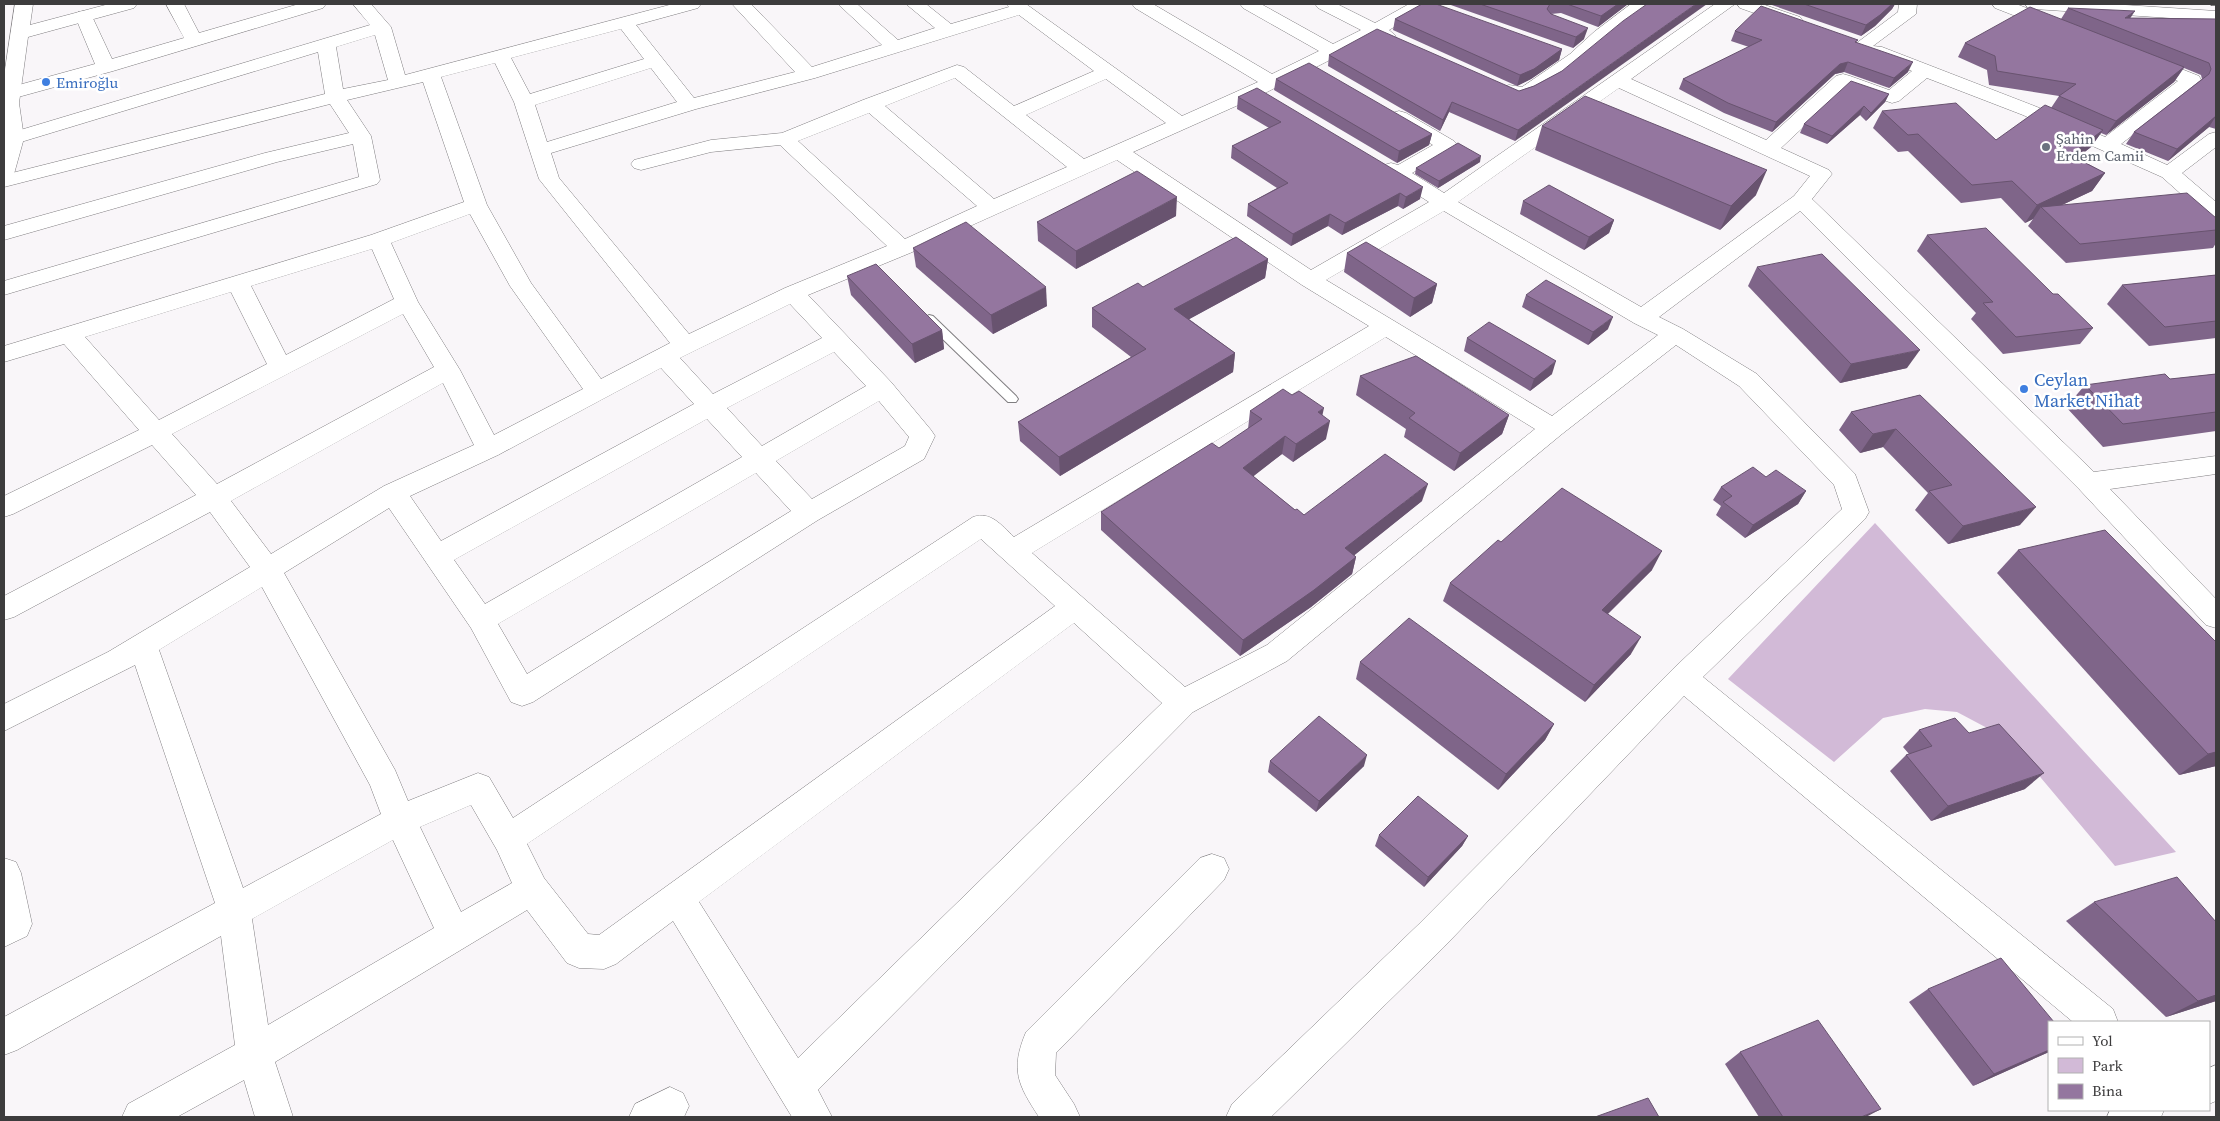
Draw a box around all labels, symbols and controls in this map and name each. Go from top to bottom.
place label: Emiroğlu [56,72,118,93]
marker: Emiroğlu [40,76,52,88]
place label: Şahin Erdem Camii [2056,128,2144,166]
marker: Şahin Erdem Camii [2040,141,2052,153]
place label: Ceylan Market Nihat [2034,367,2140,413]
marker: Ceylan Market Nihat [2018,383,2030,395]
legend [2048,1021,2210,1111]
text: Yol [2092,1030,2113,1051]
text: Park [2092,1055,2124,1076]
text: Bina [2092,1080,2123,1101]

